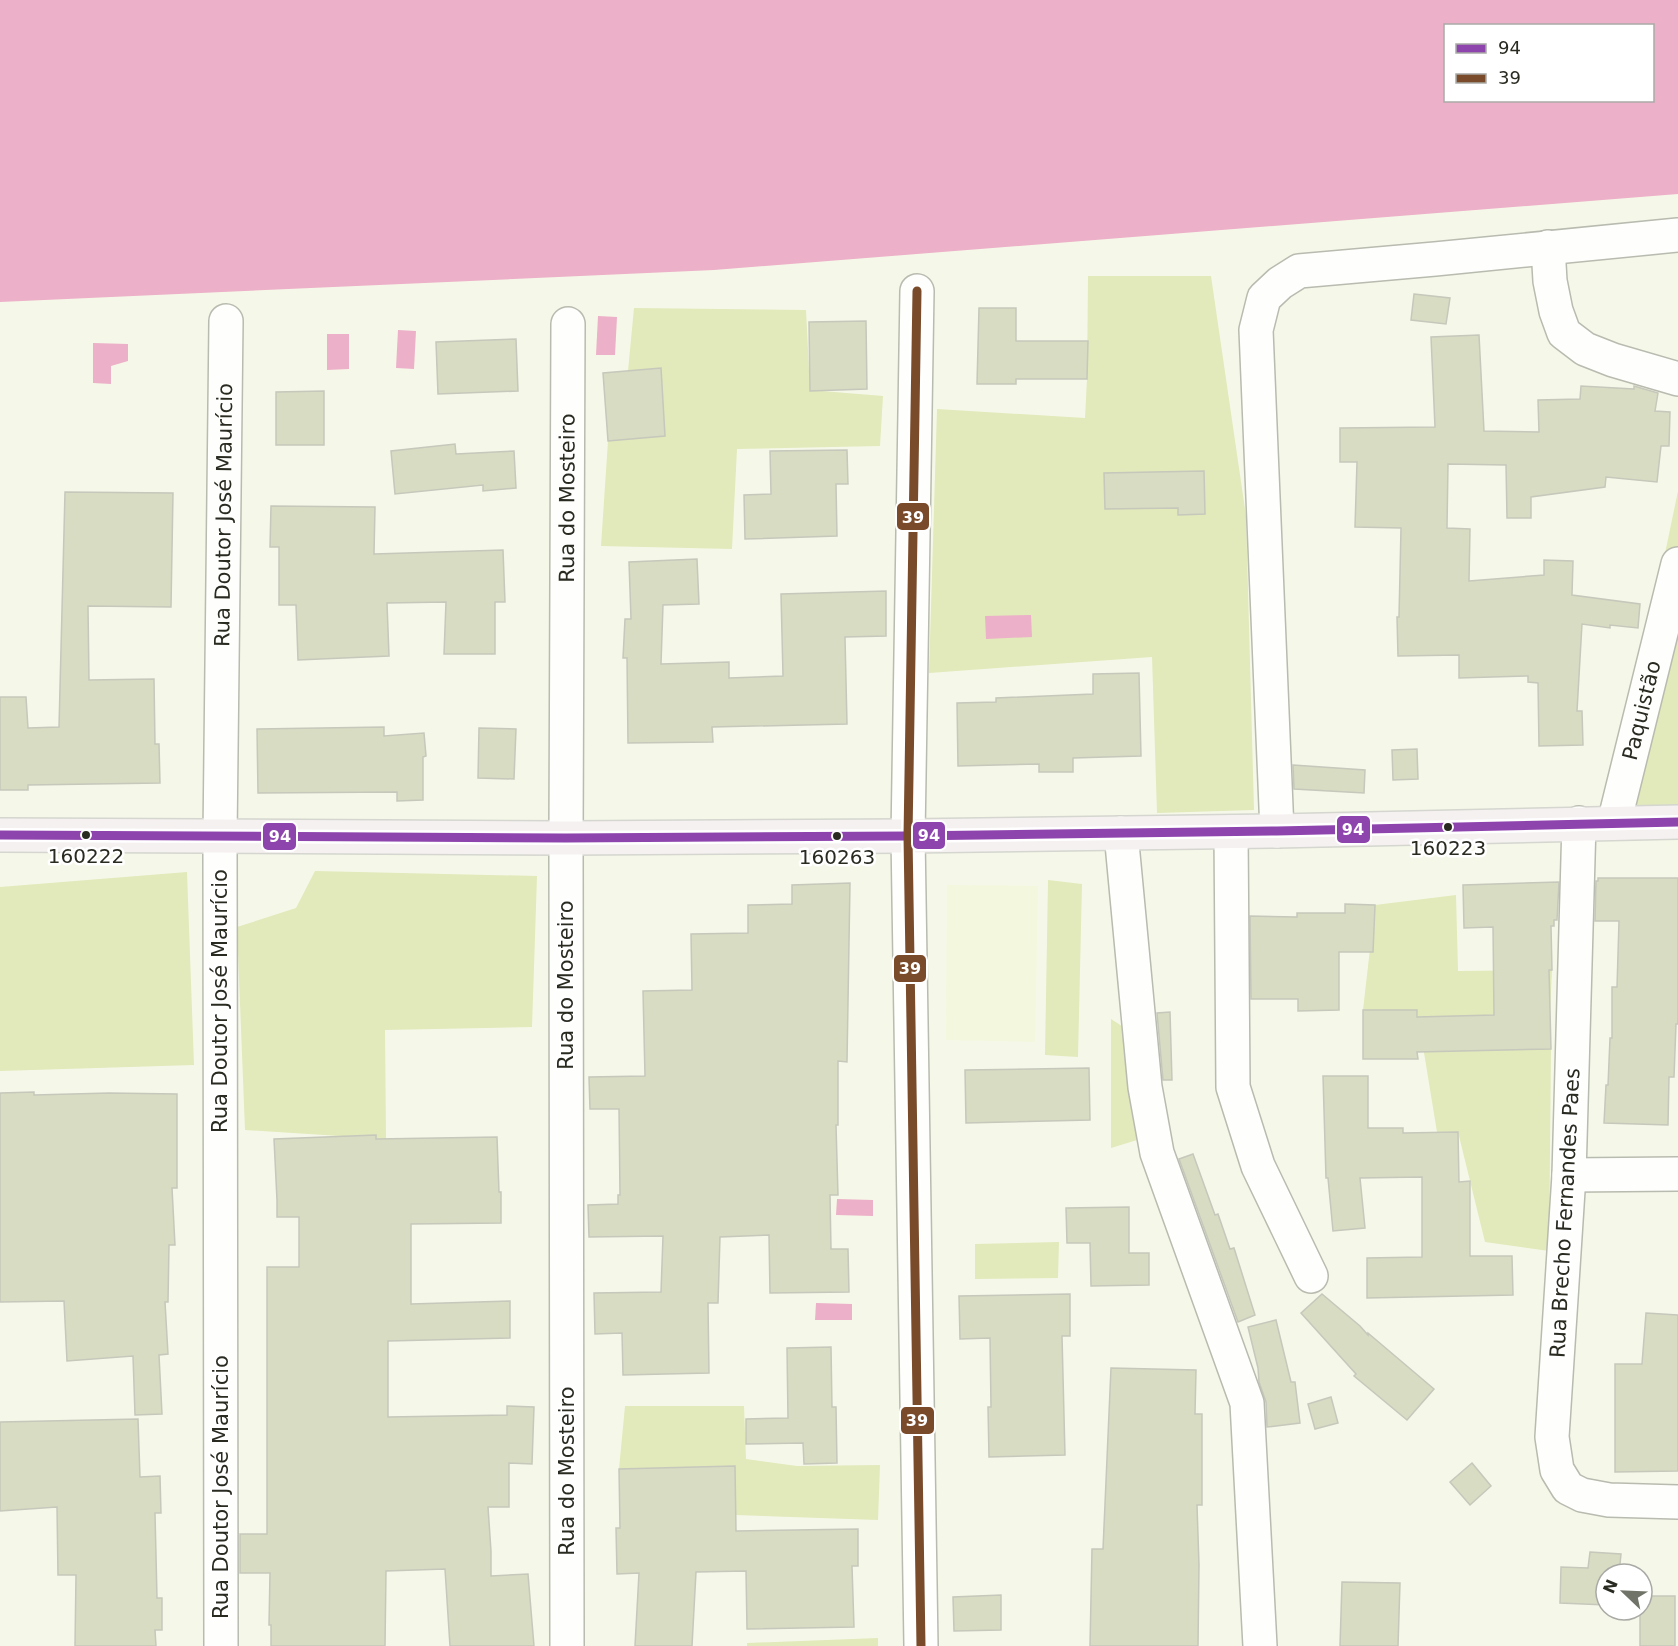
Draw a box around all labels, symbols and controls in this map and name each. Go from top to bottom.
legend [1444,24,1654,102]
text: 94 [1498,37,1521,58]
text: 39 [1498,67,1521,88]
street label: Rua Doutor José Maurício [210,383,237,647]
street label: Rua do Mosteiro [555,413,580,583]
line badge: 39 [896,502,930,531]
text: 39 [902,508,924,527]
street label: Paquistão [1618,658,1666,763]
line badge: 94 [1336,815,1371,844]
text: 94 [1342,820,1364,839]
line badge: 94 [912,821,946,850]
marker: 160223 [1442,821,1454,833]
line badge: 94 [262,822,297,851]
text: 94 [918,826,940,845]
text: 94 [269,827,291,846]
marker: 160222 [80,829,92,841]
marker: 160263 [831,830,843,842]
place label: 160223 [1410,836,1486,860]
place label: 160222 [48,844,124,868]
place label: 160263 [799,845,875,869]
street label: Rua Doutor José Maurício [208,869,232,1133]
street label: Rua do Mosteiro [554,900,578,1070]
line badge: 39 [893,954,927,983]
text: 39 [899,959,921,978]
street label: Rua Brecho Fernandes Paes [1545,1067,1585,1359]
street label: Rua Doutor José Maurício [209,1355,233,1619]
street label: Rua do Mosteiro [555,1386,579,1556]
line badge: 39 [900,1406,935,1435]
text: 39 [906,1411,928,1430]
north arrow [1594,1562,1654,1622]
text: N [1599,1576,1622,1596]

